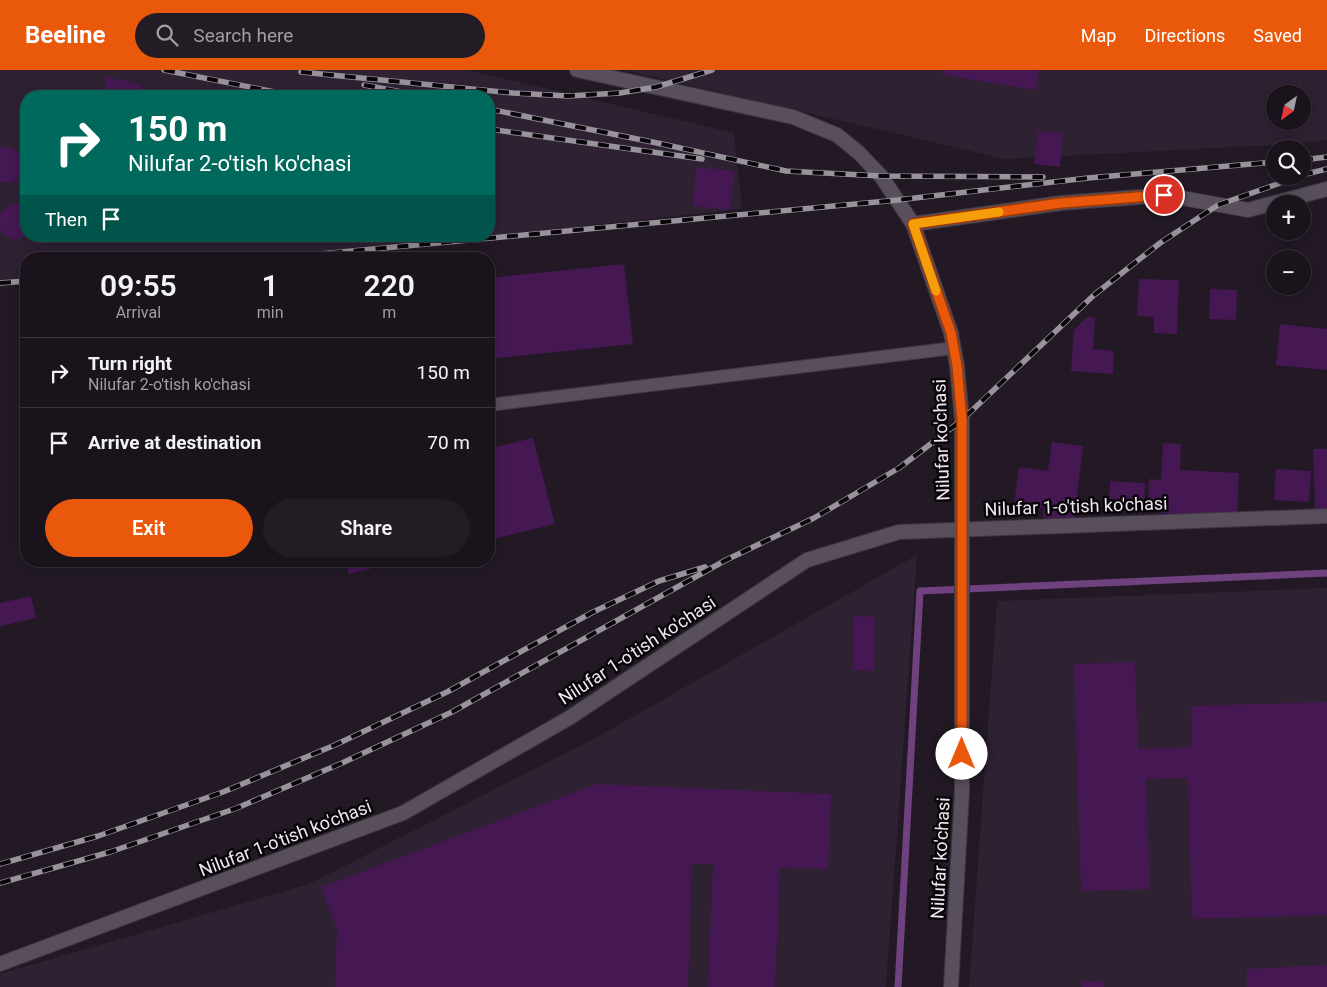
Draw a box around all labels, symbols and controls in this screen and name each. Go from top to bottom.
search box [135,13,485,58]
text: Beeline [25,21,105,49]
icon: search [153,21,181,49]
text: Search here [193,24,293,47]
text: Map [1081,25,1116,46]
text: Directions [1144,25,1225,46]
text: Saved [1253,25,1302,46]
north arrow [1266,85,1311,130]
map controls [1266,85,1311,295]
text: 150 m [128,109,227,150]
icon: right [45,110,110,175]
button: search [1266,140,1311,185]
text: Nilufar 2-o'tish ko'chasi [128,151,352,176]
pin [1143,174,1185,216]
icon: arrive [1150,181,1178,209]
button: + [1266,195,1311,240]
icon: arrive [97,205,125,233]
text: Then [45,208,87,231]
button: − [1266,250,1311,295]
text: 09:55 [100,268,177,303]
text: 1 [262,268,279,303]
text: 220 [364,268,415,303]
text: Arrival [116,303,161,322]
text: min [257,303,284,322]
text: m [382,303,396,322]
text: Turn right [88,352,172,375]
icon: right [45,359,73,387]
text: 150 m [417,361,470,384]
text: Nilufar 2-o'tish ko'chasi [88,375,251,394]
street label: Nilufar ko'chasi [928,379,954,501]
icon: arrive [45,429,73,457]
text: Arrive at destination [88,431,261,454]
text: 70 m [427,431,470,454]
street label: Nilufar 1-o'tish ko'chasi [984,492,1168,520]
button: Exit [45,499,253,557]
button: Share [263,499,470,557]
street label: Nilufar 1-o'tish ko'chasi [555,591,719,709]
position arrow [935,727,987,779]
street label: Nilufar 1-o'tish ko'chasi [196,795,374,881]
street label: Nilufar ko'chasi [926,797,954,919]

